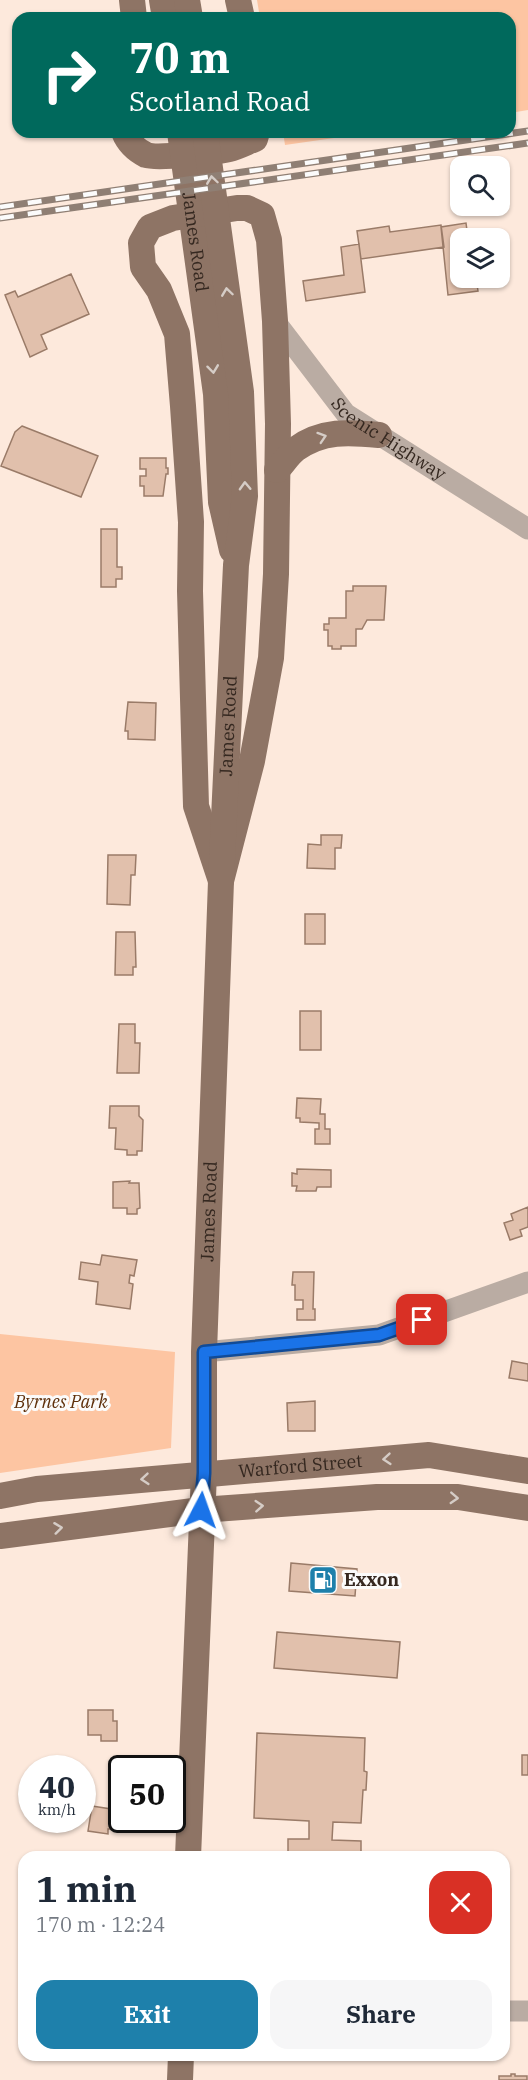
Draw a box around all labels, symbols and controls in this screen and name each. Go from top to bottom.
text: 70 m [129,30,230,85]
icon: right [30,36,108,114]
text: Scotland Road [129,83,310,118]
map controls [450,156,510,288]
button: search [450,156,510,216]
one-way arrow [207,175,219,185]
street label: James Road [177,190,214,293]
button: layers [450,228,510,288]
one-way arrow [222,288,234,297]
one-way arrow [206,364,218,373]
street label: Scenic Highway [326,392,451,485]
one-way arrow [317,432,327,445]
one-way arrow [238,482,251,491]
street label: James Road [214,675,242,777]
street label: James Road [195,1161,222,1262]
pin [396,1294,447,1345]
icon: arrive [405,1303,438,1336]
park label: Byrnes Park [13,1390,108,1413]
street label: Warford Street [237,1449,363,1482]
one-way arrow [382,1452,391,1465]
one-way arrow [141,1472,150,1485]
position arrow [169,1478,233,1542]
one-way arrow [449,1491,458,1504]
one-way arrow [255,1500,264,1513]
one-way arrow [53,1523,63,1535]
fuel station icon: Exxon [307,1564,339,1596]
place label: Exxon [344,1568,399,1591]
speed limit sign: 50 [108,1755,186,1833]
text: 40 [39,1767,75,1806]
text: km/h [38,1800,76,1819]
text: 1 min [36,1865,137,1912]
button: close [429,1871,492,1934]
text: 170 m · 12:24 [36,1911,165,1938]
button: Exit [36,1980,258,2049]
button: Share [270,1980,492,2049]

